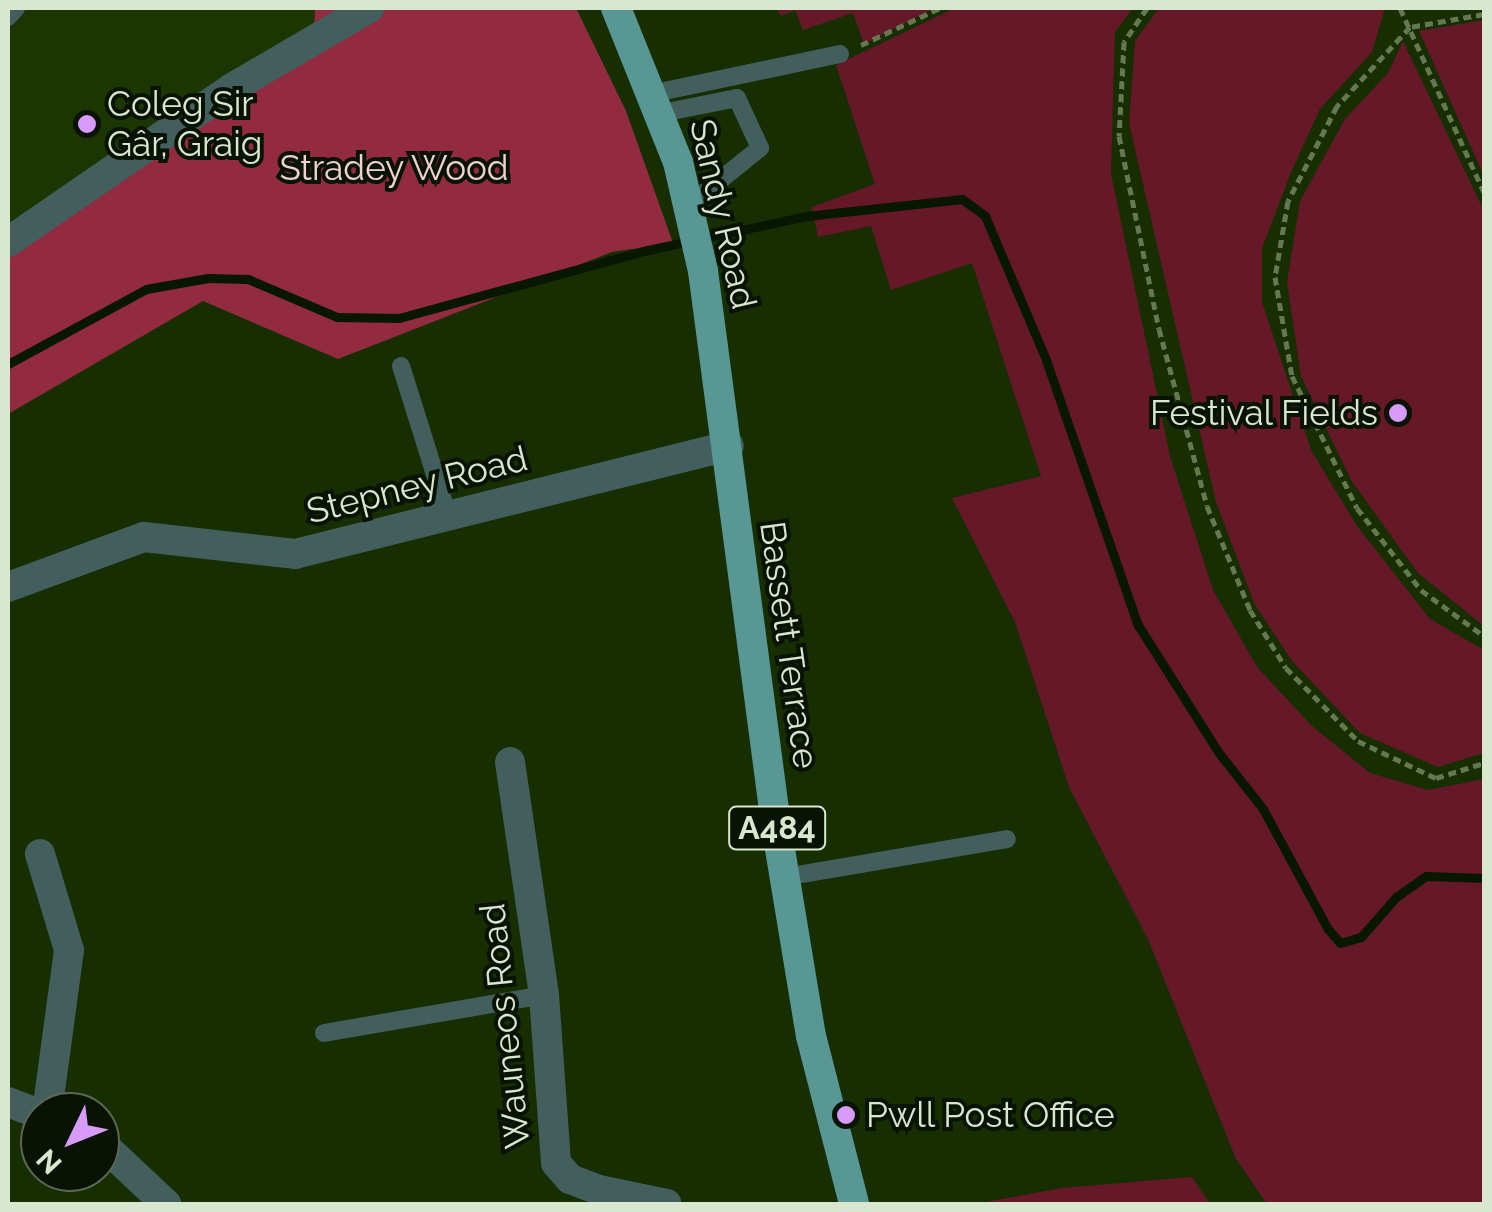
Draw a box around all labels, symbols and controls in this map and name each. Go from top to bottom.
place label: Coleg Sir Gâr, Graig [107,83,262,165]
marker: Coleg Sir Gâr, Graig [76,113,98,135]
street label: Sandy Road [681,115,765,313]
park label: Stradey Wood [278,147,510,189]
place label: Festival Fields [1149,392,1378,434]
marker: Festival Fields [1387,402,1409,424]
street label: Stepney Road [302,437,532,533]
street label: Bassett Terrace [751,518,827,772]
road number: A484 [727,801,827,855]
street label: Wauneos Road [471,901,539,1151]
north arrow [20,1092,120,1192]
place label: Pwll Post Office [866,1094,1116,1136]
marker: Pwll Post Office [835,1104,857,1126]
text: N [30,1142,69,1181]

